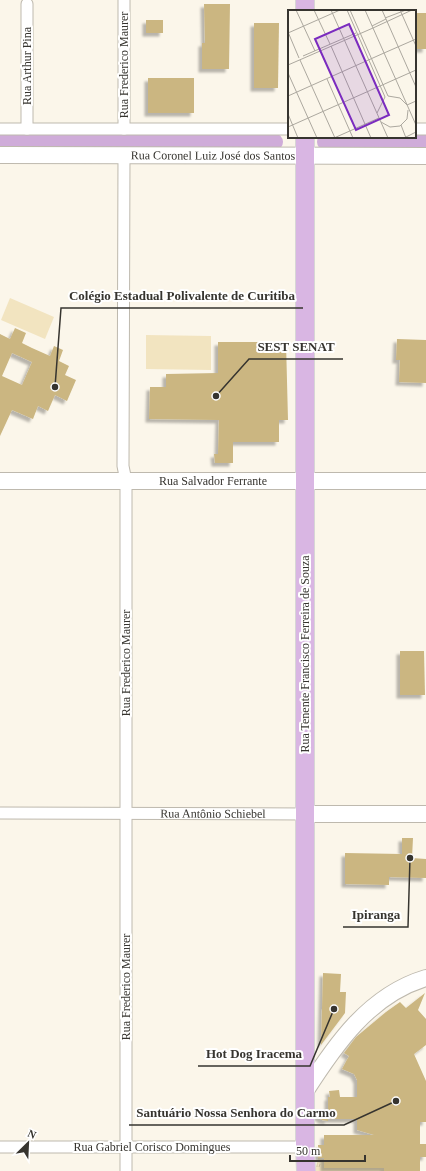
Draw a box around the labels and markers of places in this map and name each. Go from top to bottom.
callout: Colégio Estadual Polivalente de Curitiba [61,283,303,308]
callout: SEST SENAT [249,334,343,359]
callout: Ipiranga [343,902,408,927]
callout: Hot Dog Iracema [198,1041,310,1066]
callout: Santuário Nossa Senhora do Carmo [129,1100,344,1125]

